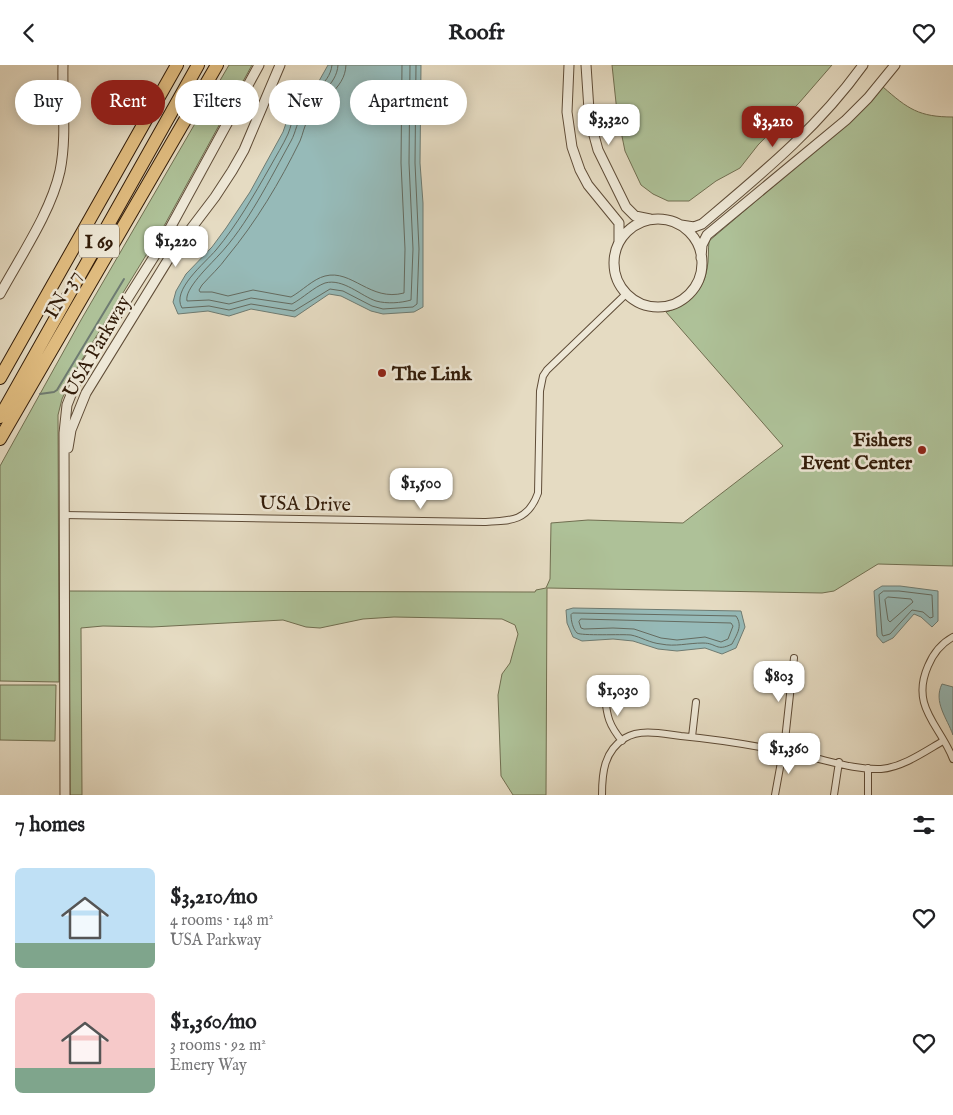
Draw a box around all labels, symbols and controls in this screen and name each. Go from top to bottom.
icon: back [15,19,43,47]
text: Roofr [448,19,505,47]
icon: heart [910,19,938,47]
chip: Buy [15,80,81,125]
chip: Rent [91,80,165,125]
chip: Filters [175,80,259,125]
chip: New [269,80,340,125]
chip: Apartment [350,80,467,125]
pin: $3,320 [568,103,650,146]
pin: $3,210 [732,106,814,148]
text: $3,320 [589,110,629,130]
text: $3,210 [753,112,793,132]
road number: I 69 [79,225,119,257]
pin: $1,220 [135,225,217,268]
text: $1,220 [155,232,197,252]
street label: IN-37 [39,266,87,324]
street label: USA Parkway [58,291,137,402]
place label: The Link [391,362,473,387]
marker: The Link [376,367,388,379]
place label: Fishers Event Center [801,428,913,476]
marker: Fishers Event Center [916,444,928,456]
pin: $1,500 [380,467,462,510]
text: $1,500 [401,474,441,494]
street label: USA Drive [259,491,351,518]
pin: $803 [749,661,809,703]
text: $803 [765,667,793,687]
pin: $1,030 [577,675,659,717]
text: $1,030 [598,681,638,701]
pin: $1,360 [748,733,830,775]
text: $1,360 [769,739,809,759]
icon: filters [910,811,938,839]
text: 7 homes [15,812,85,839]
text: $3,210/mo [170,884,258,911]
icon: home [55,888,115,948]
icon: heart [910,904,938,932]
text: 4 rooms · 148 m² [170,911,273,931]
text: USA Parkway [170,931,261,951]
text: $1,360/mo [170,1009,257,1036]
icon: home [55,1013,115,1073]
icon: heart [910,1029,938,1057]
text: 3 rooms · 92 m² [170,1036,266,1056]
text: Emery Way [170,1056,247,1076]

